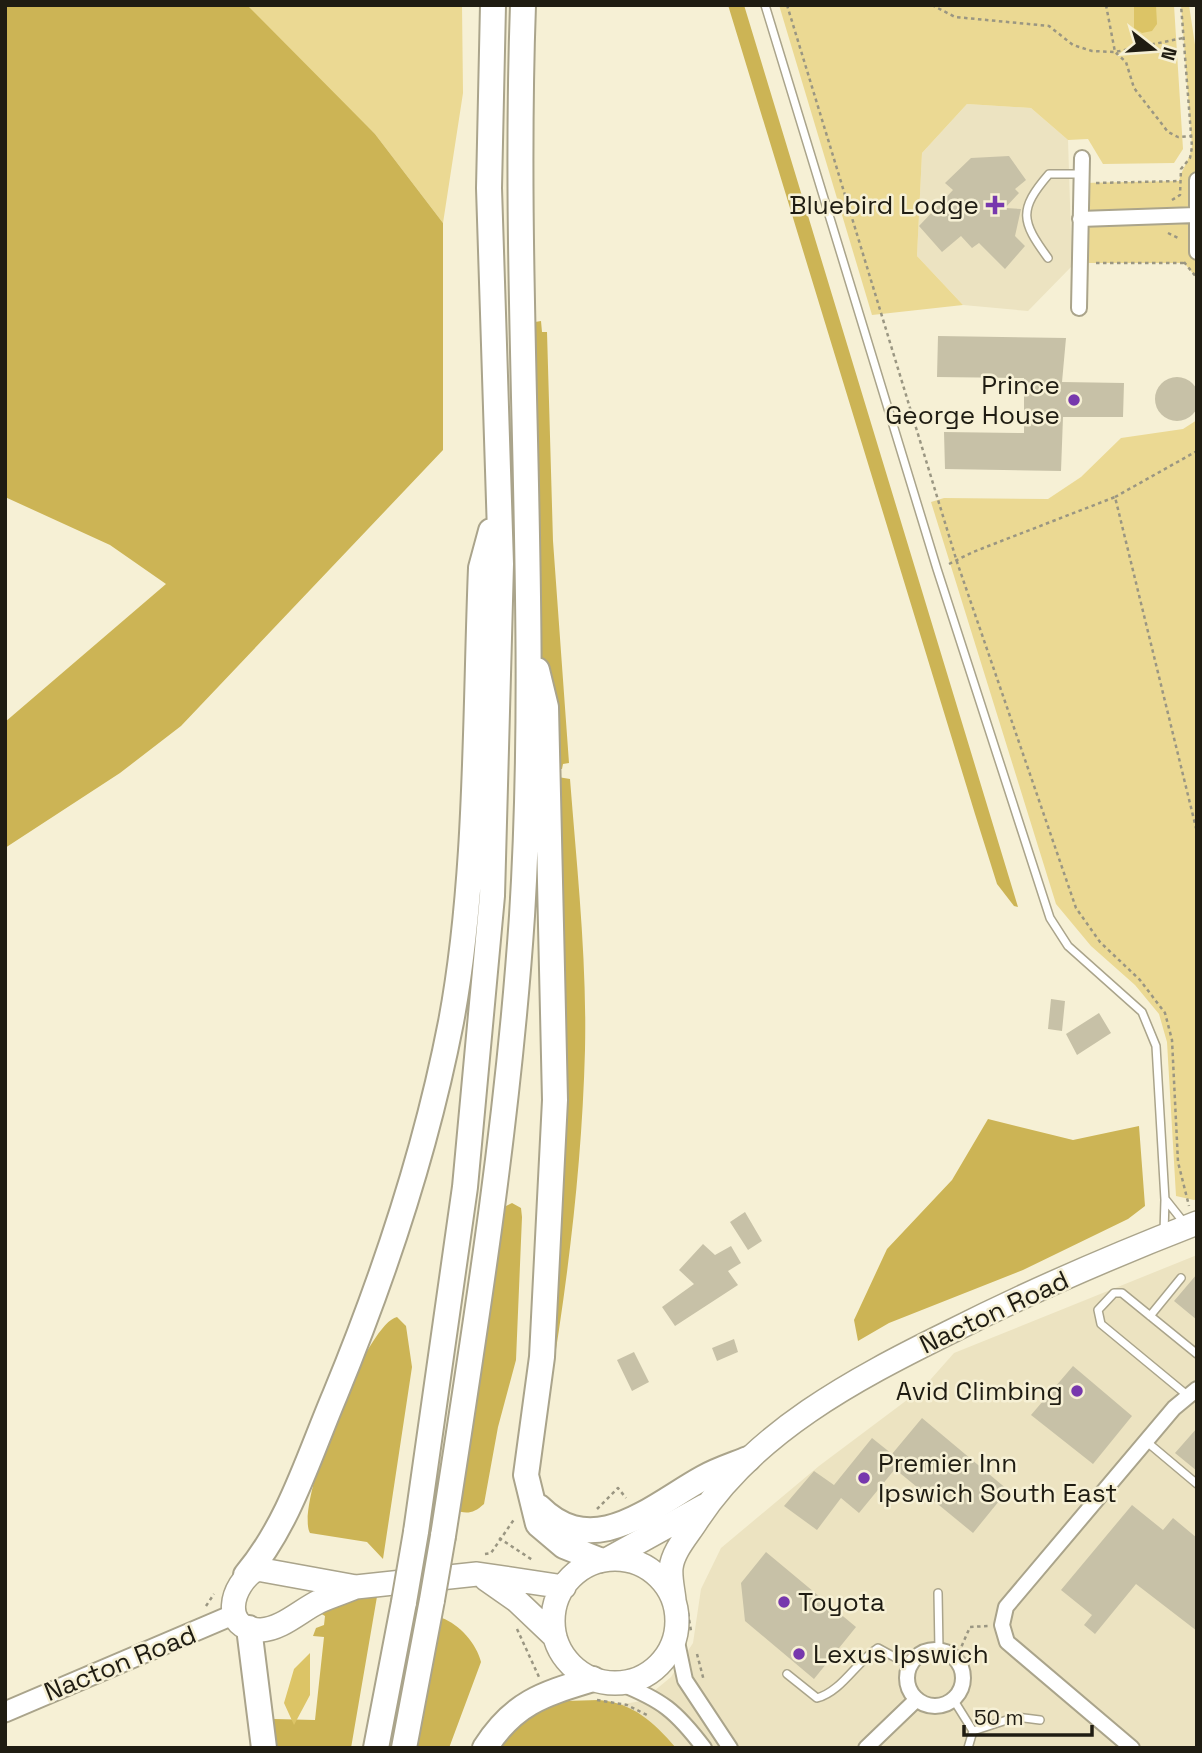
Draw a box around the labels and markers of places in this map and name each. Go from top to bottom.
place label: Bluebird Lodge [789,188,979,222]
marker: Bluebird Lodge [985,195,1005,215]
place label: Prince George House [885,368,1060,432]
marker: Prince George House [1066,392,1082,408]
place label: Avid Climbing [896,1374,1063,1408]
marker: Avid Climbing [1069,1383,1085,1399]
place label: Premier Inn Ipswich South East [878,1446,1117,1510]
marker: Premier Inn Ipswich South East [856,1470,872,1486]
place label: Toyota [798,1585,885,1619]
marker: Toyota [776,1594,792,1610]
place label: Lexus Ipswich [813,1637,989,1671]
marker: Lexus Ipswich [791,1646,807,1662]

